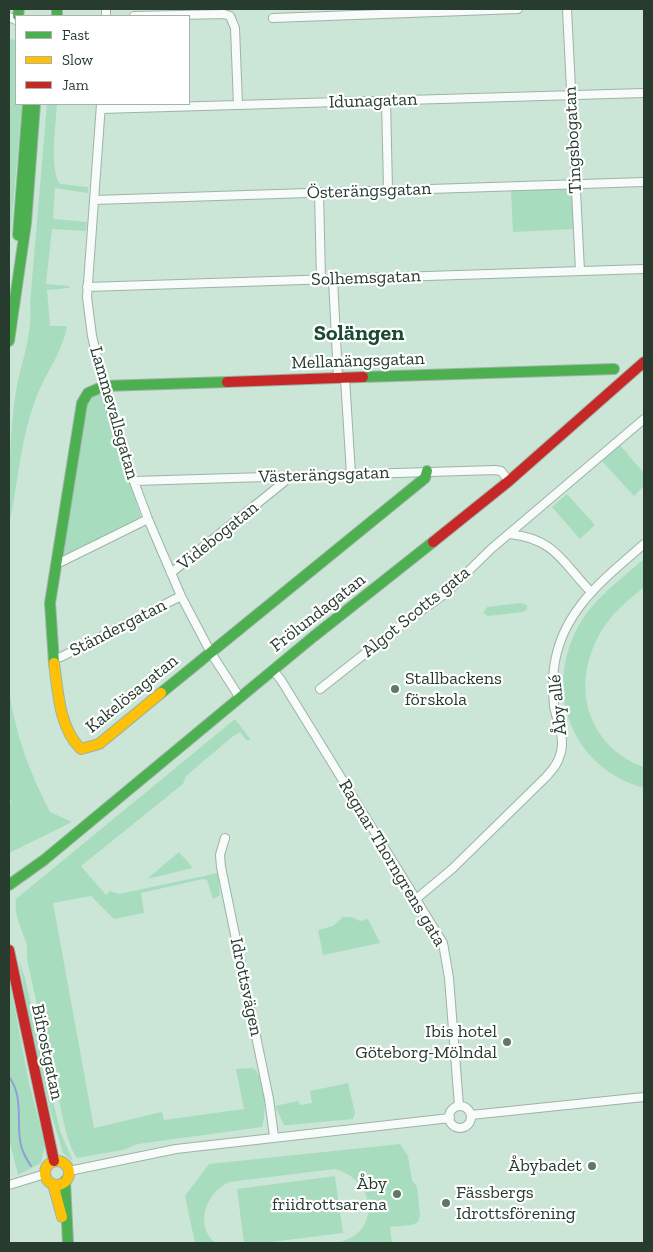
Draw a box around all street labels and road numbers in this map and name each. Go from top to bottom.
street label: Tingsbogatan [559,86,587,194]
street label: Idunagatan [328,89,418,113]
street label: Österängsgatan [306,178,432,204]
street label: Solhemsgatan [311,265,421,291]
street label: Lammevallsgatan [85,344,143,482]
street label: Mellanängsgatan [291,348,425,374]
street label: Västerängsgatan [258,462,390,488]
street label: Videbogatan [173,497,263,575]
street label: Algot Scotts gata [358,562,474,662]
street label: Frölundagatan [266,569,370,657]
street label: Ständergatan [66,594,170,662]
street label: Kakelösagatan [81,650,183,738]
street label: Åby allé [544,674,572,736]
street label: Ragnar Thorngrens gata [334,776,450,950]
street label: Idrottsvägen [225,936,267,1038]
street label: Bifrostgatan [26,1002,68,1102]

